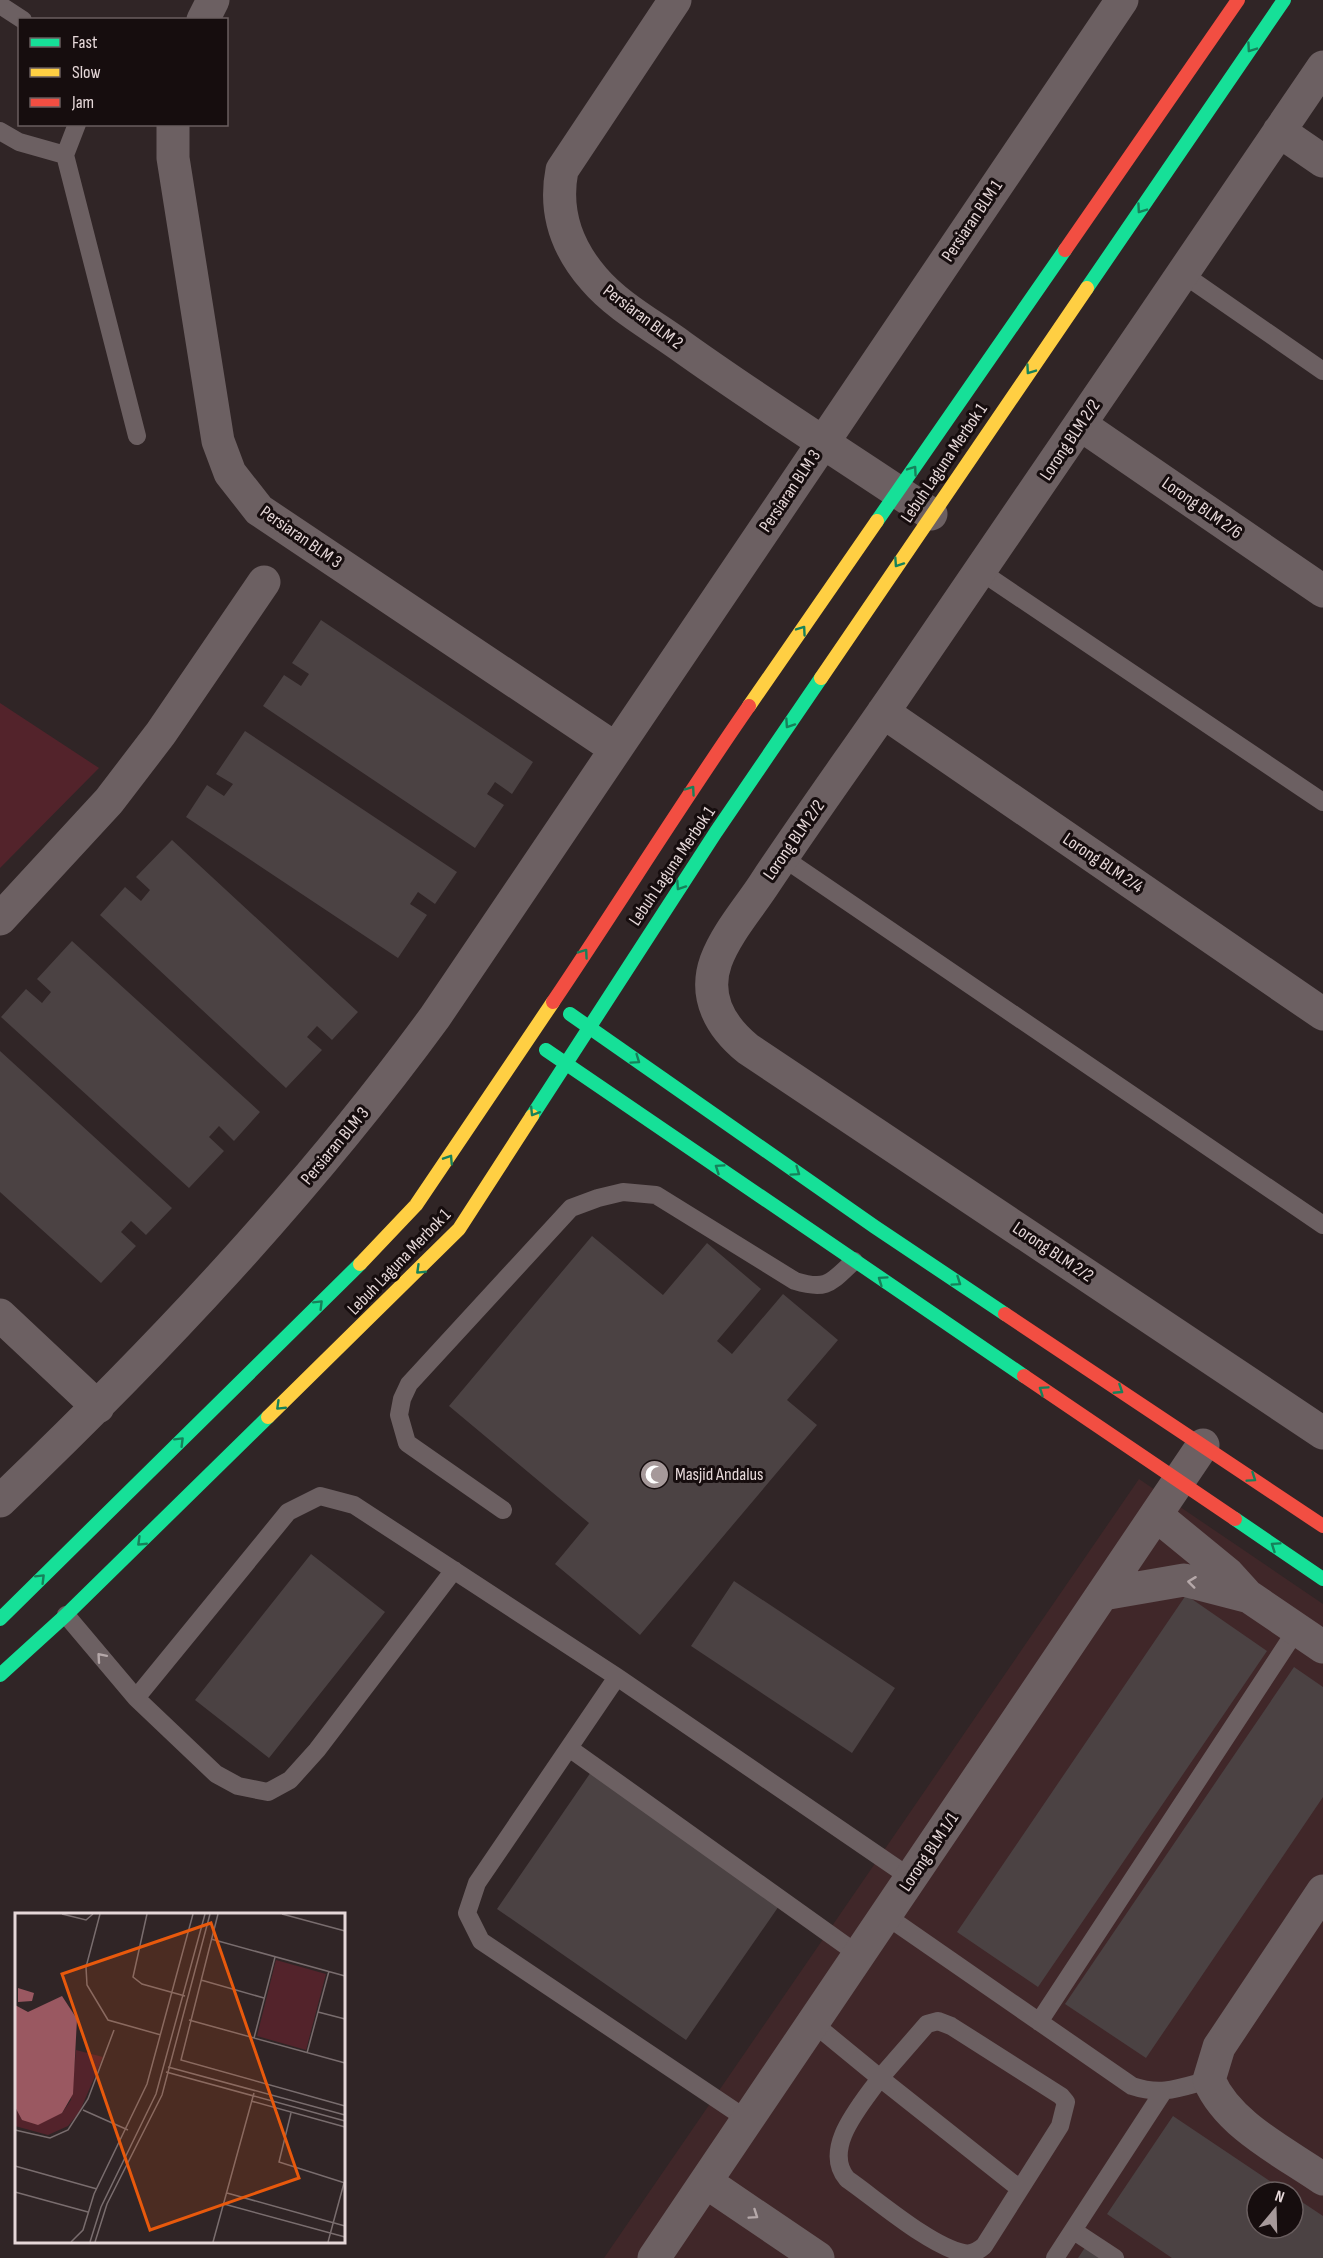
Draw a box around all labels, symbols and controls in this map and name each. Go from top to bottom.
legend [18,18,228,126]
text: Fast [72,32,98,53]
one-way arrow [1247,42,1258,53]
text: Slow [72,62,101,83]
text: Jam [71,92,94,113]
street label: Persiaran BLM 1 [937,176,1007,266]
one-way arrow [1137,202,1148,213]
street label: Persiaran BLM 2 [599,280,687,354]
one-way arrow [1026,363,1037,374]
street label: Lorong BLM 2/2 [1035,396,1105,484]
street label: Lebuh Laguna Merbok 1 [896,399,992,527]
street label: Persiaran BLM 3 [755,446,825,536]
one-way arrow [906,465,917,476]
street label: Lorong BLM 2/6 [1158,473,1246,543]
street label: Persiaran BLM 3 [256,501,346,573]
one-way arrow [894,556,905,567]
one-way arrow [795,625,806,636]
one-way arrow [785,718,796,729]
one-way arrow [684,786,695,797]
street label: Lorong BLM 2/2 [759,796,829,884]
street label: Lebuh Laguna Merbok 1 [624,802,720,930]
street label: Lorong BLM 2/4 [1059,829,1147,898]
one-way arrow [676,879,687,890]
one-way arrow [577,949,588,960]
one-way arrow [629,1053,640,1064]
street label: Persiaran BLM 3 [297,1103,373,1189]
one-way arrow [529,1106,541,1116]
one-way arrow [441,1155,453,1165]
one-way arrow [715,1164,726,1175]
one-way arrow [789,1165,800,1176]
street label: Lebuh Laguna Merbok 1 [343,1204,455,1319]
street label: Lorong BLM 2/2 [1009,1217,1097,1287]
one-way arrow [417,1262,428,1273]
one-way arrow [950,1275,961,1286]
one-way arrow [878,1276,889,1287]
one-way arrow [312,1301,323,1312]
one-way arrow [1113,1383,1124,1394]
one-way arrow [1039,1386,1050,1397]
one-way arrow [277,1399,287,1410]
one-way arrow [174,1437,184,1448]
mosque icon: Masjid Andalus [638,1458,670,1490]
place label: Masjid Andalus [675,1464,764,1485]
one-way arrow [1245,1471,1256,1482]
one-way arrow [137,1535,147,1546]
one-way arrow [1270,1542,1281,1553]
one-way arrow [35,1574,45,1585]
one-way arrow [1187,1576,1196,1589]
one-way arrow [97,1653,108,1664]
street label: Lorong BLM 1/1 [895,1808,963,1895]
inset map [15,1913,345,2243]
north arrow [1245,2180,1305,2240]
text: N [1272,2187,1287,2208]
one-way arrow [748,2207,758,2219]

